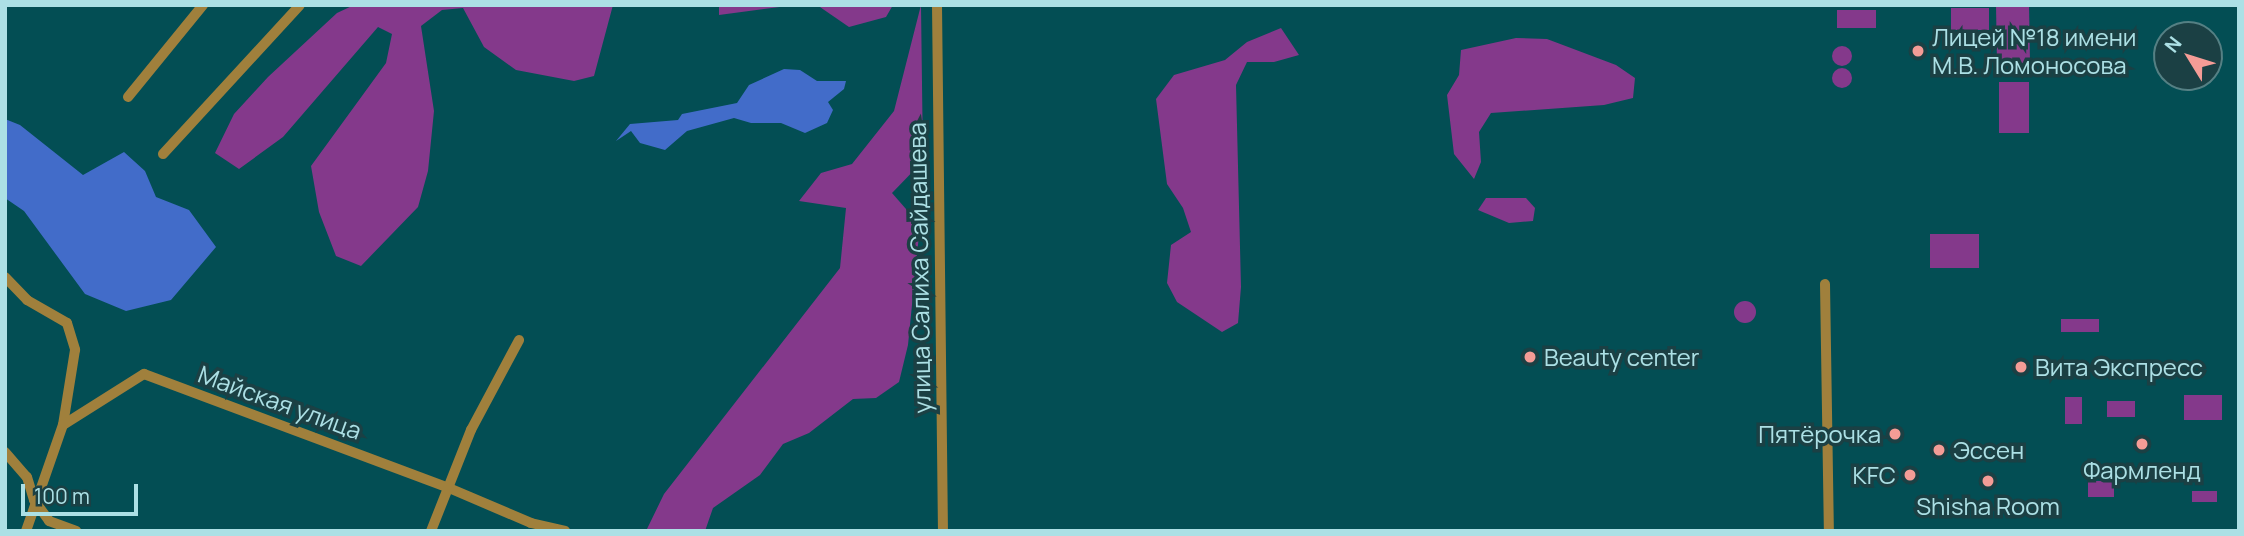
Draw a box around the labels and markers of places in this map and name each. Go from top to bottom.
place label: Лицей №18 имени М.В. Ломоносова [1932,23,2137,79]
marker: Лицей №18 имени М.В. Ломоносова [1910,43,1926,59]
place label: Beauty center [1544,343,1699,371]
marker: Beauty center [1522,349,1538,365]
place label: Вита Экспресс [2035,353,2203,381]
marker: Вита Экспресс [2013,359,2029,375]
place label: Пятёрочка [1758,420,1881,448]
marker: Пятёрочка [1887,426,1903,442]
place label: Эссен [1953,436,2024,464]
marker: Фармленд [2134,436,2150,452]
marker: Эссен [1931,442,1947,458]
place label: Фармленд [2083,456,2201,484]
place label: KFC [1853,461,1896,489]
marker: KFC [1902,467,1918,483]
marker: Shisha Room [1980,473,1996,489]
place label: Shisha Room [1916,492,2060,520]

